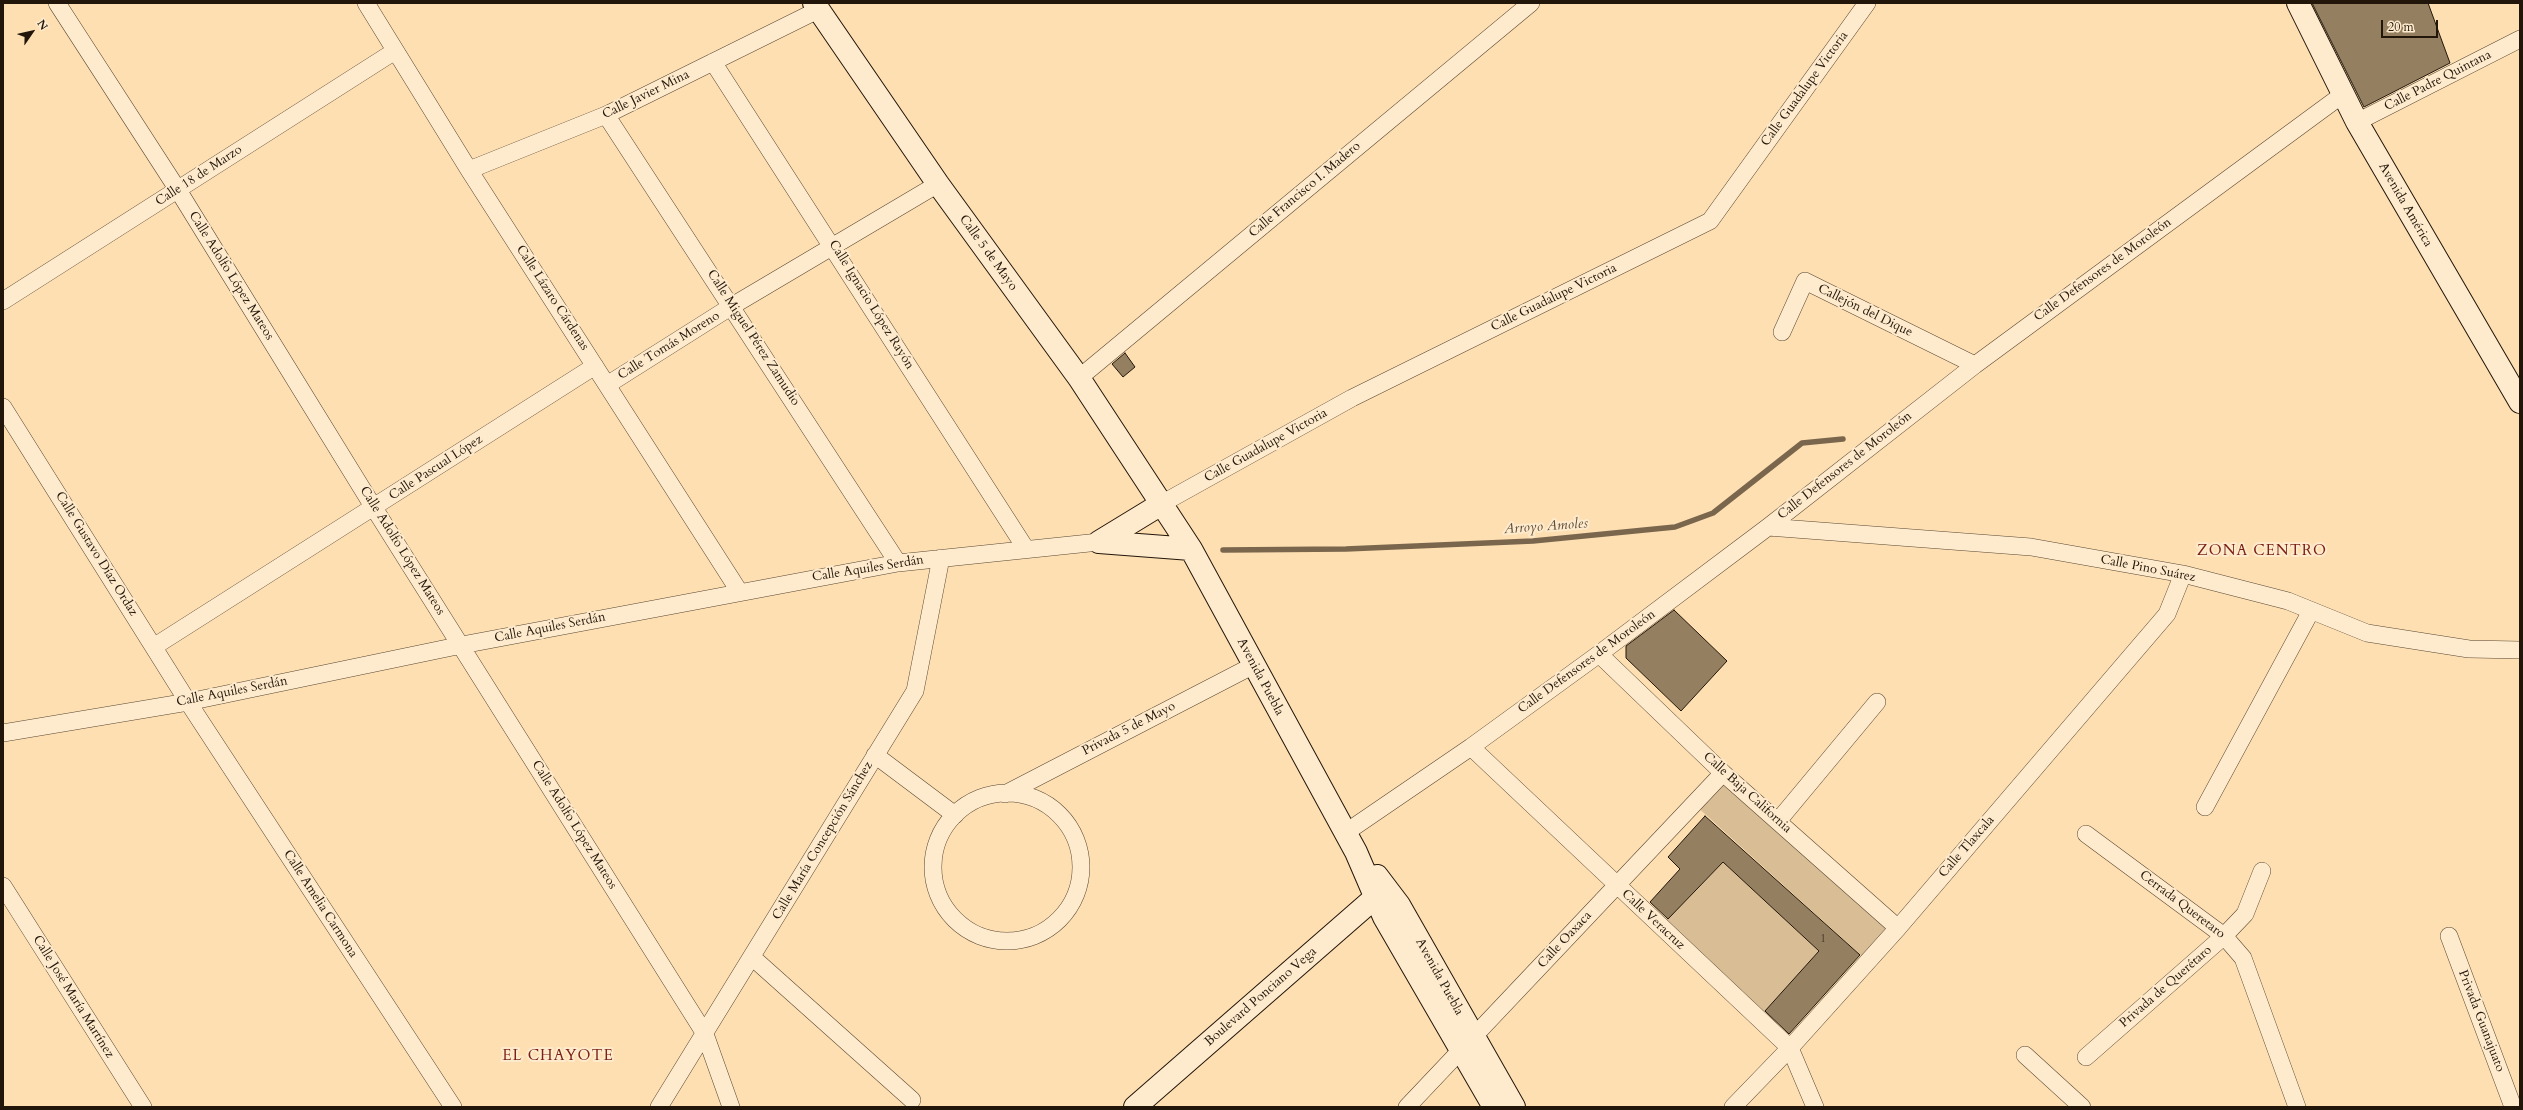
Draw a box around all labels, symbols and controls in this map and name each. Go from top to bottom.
north arrow [12,12,52,52]
scale bar [2383,12,2440,38]
text: N [33,17,51,33]
text: 20 m [2388,19,2414,35]
street label: Calle Guadalupe Victoria [1758,29,1852,149]
street label: Calle Padre Quintana [2382,47,2494,115]
street label: Calle Javier Mina [600,67,692,123]
street label: Calle Francisco I. Madero [1246,139,1364,241]
street label: Calle 18 de Marzo [153,142,245,210]
street label: Avenida América [2375,160,2435,250]
street label: Calle Adolfo López Mateos [185,209,277,343]
street label: Calle 5 de Mayo [955,212,1021,294]
street label: Calle Defensores de Moroleón [2031,215,2175,325]
street label: Calle Ignacio López Rayón [825,238,917,372]
street label: Calle Lázaro Cárdenas [512,243,592,353]
street label: Calle Guadalupe Victoria [1488,261,1620,335]
street label: Calle Miguel Pérez Zamudio [703,267,803,409]
street label: Callejón del Dique [1815,281,1915,341]
street label: Calle Tomás Moreno [615,308,723,384]
street label: Calle Guadalupe Victoria [1202,406,1330,486]
street label: Calle Defensores de Moroleón [1775,409,1915,523]
street label: Calle Pascual López [386,432,486,504]
street label: Calle Adolfo López Mateos [356,484,448,618]
street label: Calle Gustavo Díaz Ordaz [51,489,141,619]
water label: Arroyo Amoles [1503,516,1589,538]
district label: ZONA CENTRO [2197,543,2327,561]
street label: Calle Aquiles Serdán [811,552,925,586]
street label: Calle Pino Suárez [2099,552,2197,586]
street label: Calle Defensores de Moroleón [1515,607,1659,717]
street label: Calle Aquiles Serdán [493,610,607,646]
street label: Avenida Puebla [1233,636,1287,718]
street label: Calle Aquiles Serdán [175,674,289,710]
street label: Privada 5 de Mayo [1080,699,1178,759]
street label: Calle Baja California [1700,749,1794,837]
street label: Calle Adolfo López Mateos [528,758,620,892]
street label: Calle María Concepción Sánchez [769,759,877,923]
street label: Calle Tlaxcala [1936,813,1998,881]
street label: Calle Amelia Carmona [279,847,361,961]
street label: Cerrada Queretaro [2136,868,2228,942]
street label: Calle Veracruz [1618,887,1688,953]
street label: Calle Oaxaca [1535,908,1595,972]
house number: 1 [1820,932,1826,946]
street label: Calle José María Martínez [29,933,117,1061]
street label: Avenida Puebla [1411,936,1467,1018]
street label: Privada de Querétaro [2117,943,2215,1031]
street label: Boulevard Ponciano Vega [1202,944,1320,1050]
street label: Privada Guanajuato [2454,968,2508,1074]
district label: EL CHAYOTE [502,1048,614,1066]

